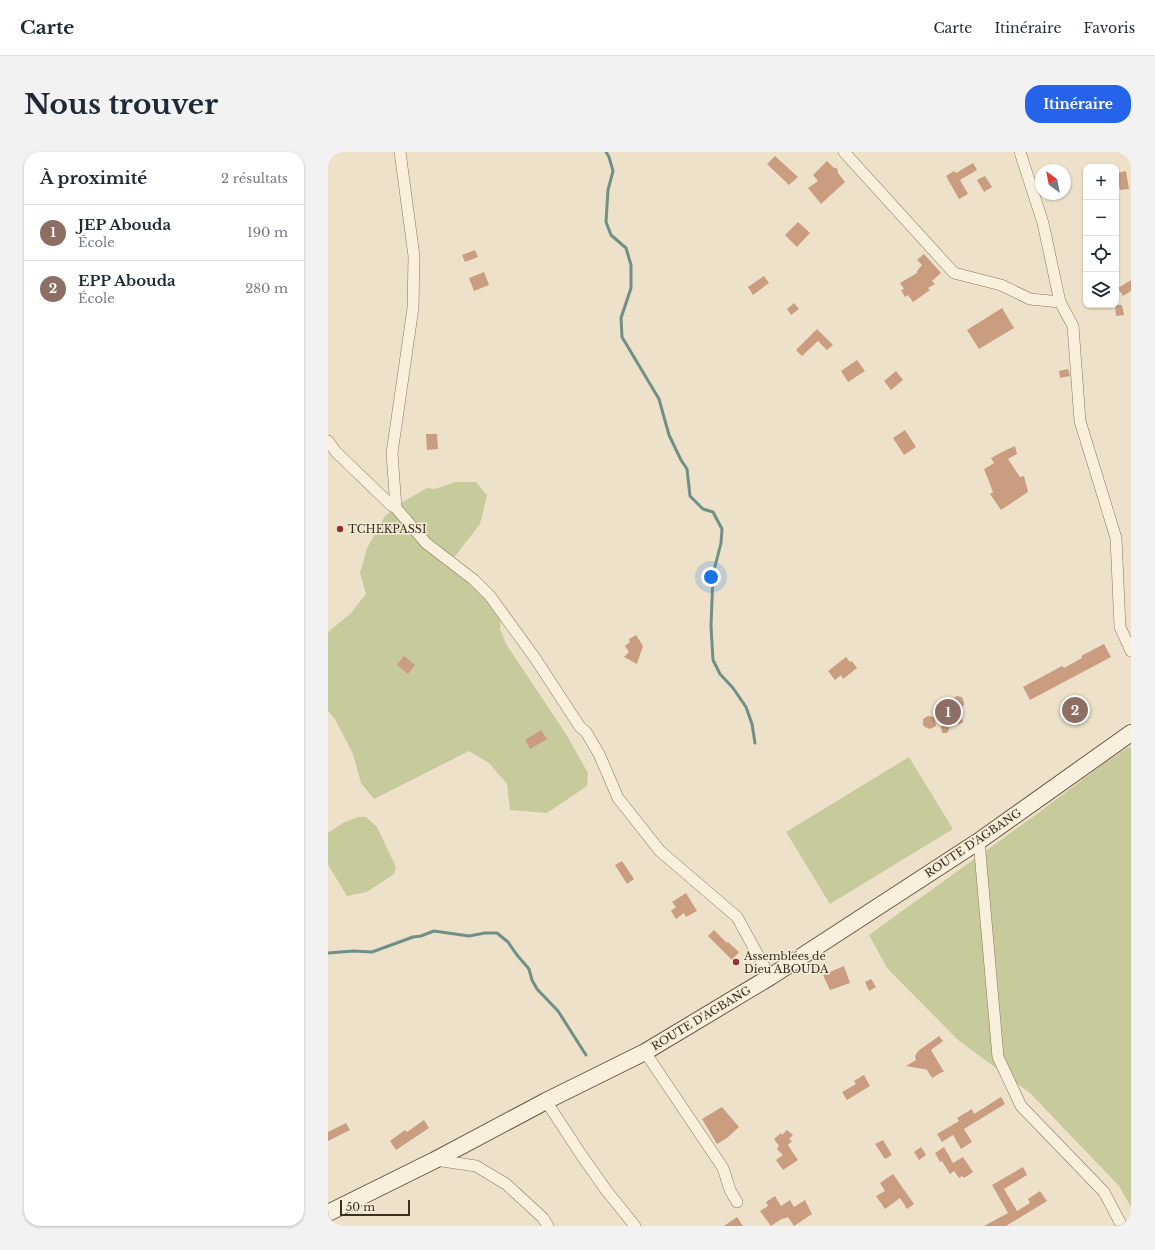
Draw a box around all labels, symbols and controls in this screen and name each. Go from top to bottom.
text: Carte [20,16,74,39]
text: Carte [933,19,972,37]
text: Itinéraire [994,19,1061,37]
text: Favoris [1083,19,1135,37]
button: Itinéraire [1025,85,1131,123]
text: Nous trouver [24,87,218,122]
north arrow [1035,164,1071,200]
map controls [1083,164,1119,308]
button: + [1083,164,1119,200]
text: À proximité [40,168,147,189]
text: 2 résultats [221,170,288,187]
button: − [1083,200,1119,236]
text: JEP Abouda [78,215,171,234]
text: 1 [50,224,56,241]
text: 190 m [247,224,288,241]
text: École [78,234,115,251]
button: locate [1083,236,1119,272]
text: EPP Abouda [78,271,176,290]
button: layers [1083,272,1119,308]
text: 2 [49,280,57,297]
text: 280 m [245,280,288,297]
text: École [78,290,115,307]
place label: TCHEKPASSI [348,522,427,536]
marker: TCHEKPASSI [335,524,345,534]
your location [701,567,721,587]
pin: 2 [1062,695,1088,725]
pin: 1 [935,697,961,727]
street label: ROUTE D'AGBANG [922,805,1024,881]
place label: Assemblées de Dieu ABOUDA [743,949,829,976]
marker: Assemblées de Dieu ABOUDA [731,957,741,967]
street label: ROUTE D'AGBANG [649,983,754,1053]
scale bar [340,1198,410,1217]
text: 50 m [346,1200,375,1214]

